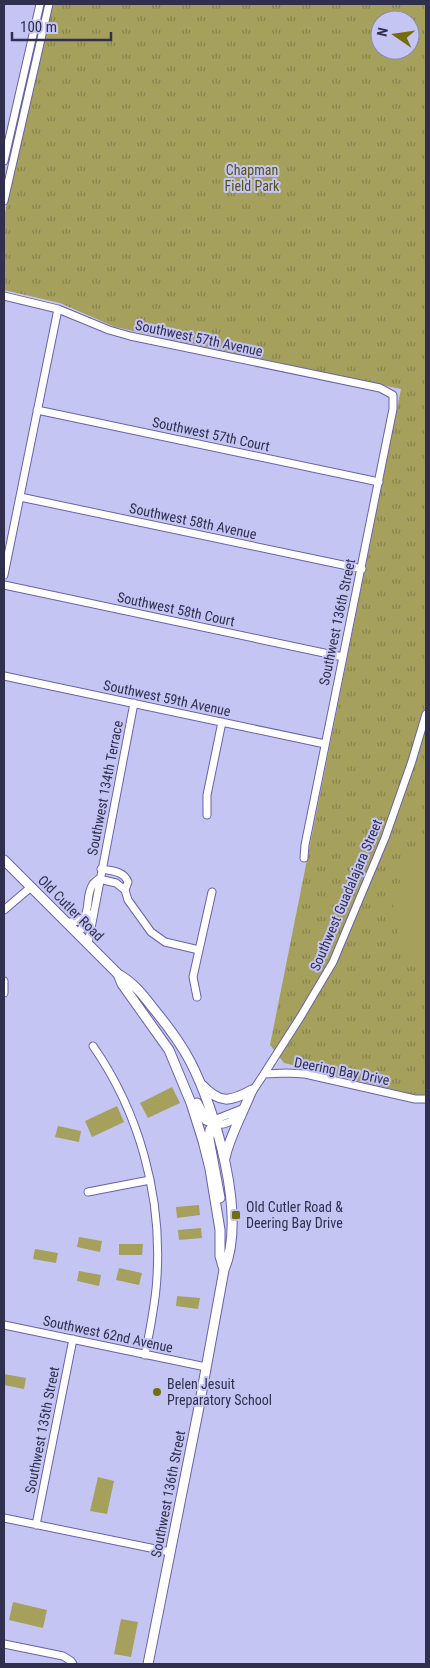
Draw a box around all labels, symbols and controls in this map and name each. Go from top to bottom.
scale bar [12,10,111,42]
north arrow [370,10,420,60]
text: 100 m [20,18,57,36]
text: N [374,26,391,38]
park label: Chapman Field Park [225,162,280,194]
street label: Southwest 57th Avenue [134,317,264,359]
street label: Southwest 57th Court [151,414,271,454]
street label: Southwest 58th Avenue [128,500,258,542]
street label: Southwest 136th Street [316,557,358,687]
street label: Southwest 58th Court [116,589,236,629]
street label: Southwest 59th Avenue [102,677,232,719]
street label: Southwest 134th Terrace [84,719,126,857]
street label: Southwest Guadalajara Street [307,817,385,973]
street label: Old Cutler Road [35,872,107,944]
street label: Deering Bay Drive [293,1054,391,1088]
place label: Old Cutler Road & Deering Bay Drive [246,1199,343,1231]
marker: Old Cutler Road & Deering Bay Drive [230,1209,242,1221]
street label: Southwest 62nd Avenue [42,1312,175,1356]
street label: Southwest 135th Street [22,1365,62,1495]
place label: Belen Jesuit Preparatory School [167,1376,272,1408]
marker: Belen Jesuit Preparatory School [151,1386,163,1398]
street label: Southwest 136th Street [148,1429,188,1559]

